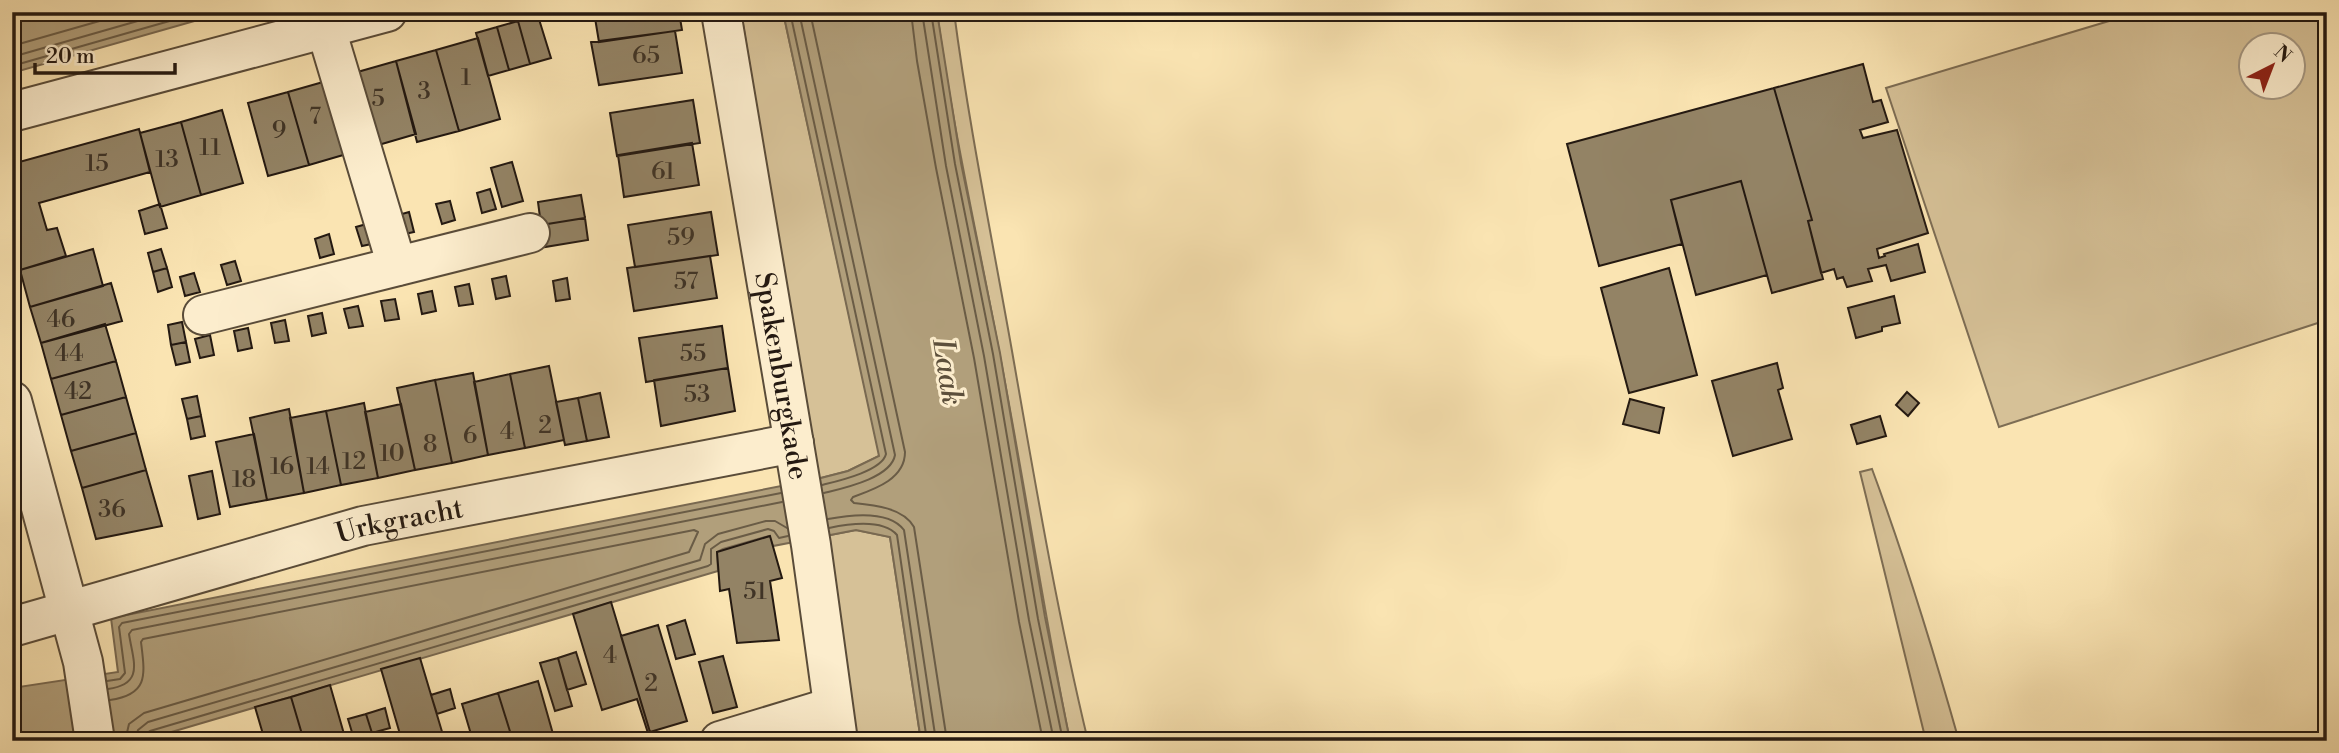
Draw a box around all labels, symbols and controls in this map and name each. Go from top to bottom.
scale bar [35,32,175,76]
north arrow [2238,32,2308,102]
text: N [2269,40,2296,68]
house number: 65 [632,41,660,71]
text: 20 m [46,44,95,70]
house number: 1 [461,63,472,93]
house number: 3 [417,77,431,107]
house number: 5 [371,84,385,114]
house number: 7 [309,102,321,132]
house number: 9 [272,116,286,146]
house number: 11 [199,133,221,163]
house number: 13 [155,145,179,175]
house number: 15 [85,149,109,179]
house number: 61 [651,157,676,187]
house number: 59 [667,223,695,253]
house number: 57 [674,267,698,297]
street label: Spakenburgkade [746,270,816,482]
house number: 46 [47,305,75,335]
water label: Laak [923,335,971,408]
house number: 44 [54,339,84,369]
house number: 55 [680,339,706,369]
house number: 42 [64,377,92,407]
house number: 53 [684,380,710,410]
house number: 2 [538,411,552,441]
house number: 4 [500,417,514,447]
house number: 6 [463,421,477,451]
house number: 8 [423,430,437,460]
house number: 10 [379,439,405,469]
house number: 12 [342,447,366,477]
house number: 16 [270,452,294,482]
house number: 14 [306,452,330,482]
house number: 18 [232,465,256,495]
street label: Urkgracht [332,491,466,552]
house number: 36 [98,495,126,525]
house number: 51 [743,577,767,607]
house number: 4 [603,641,617,671]
house number: 2 [644,669,658,699]

